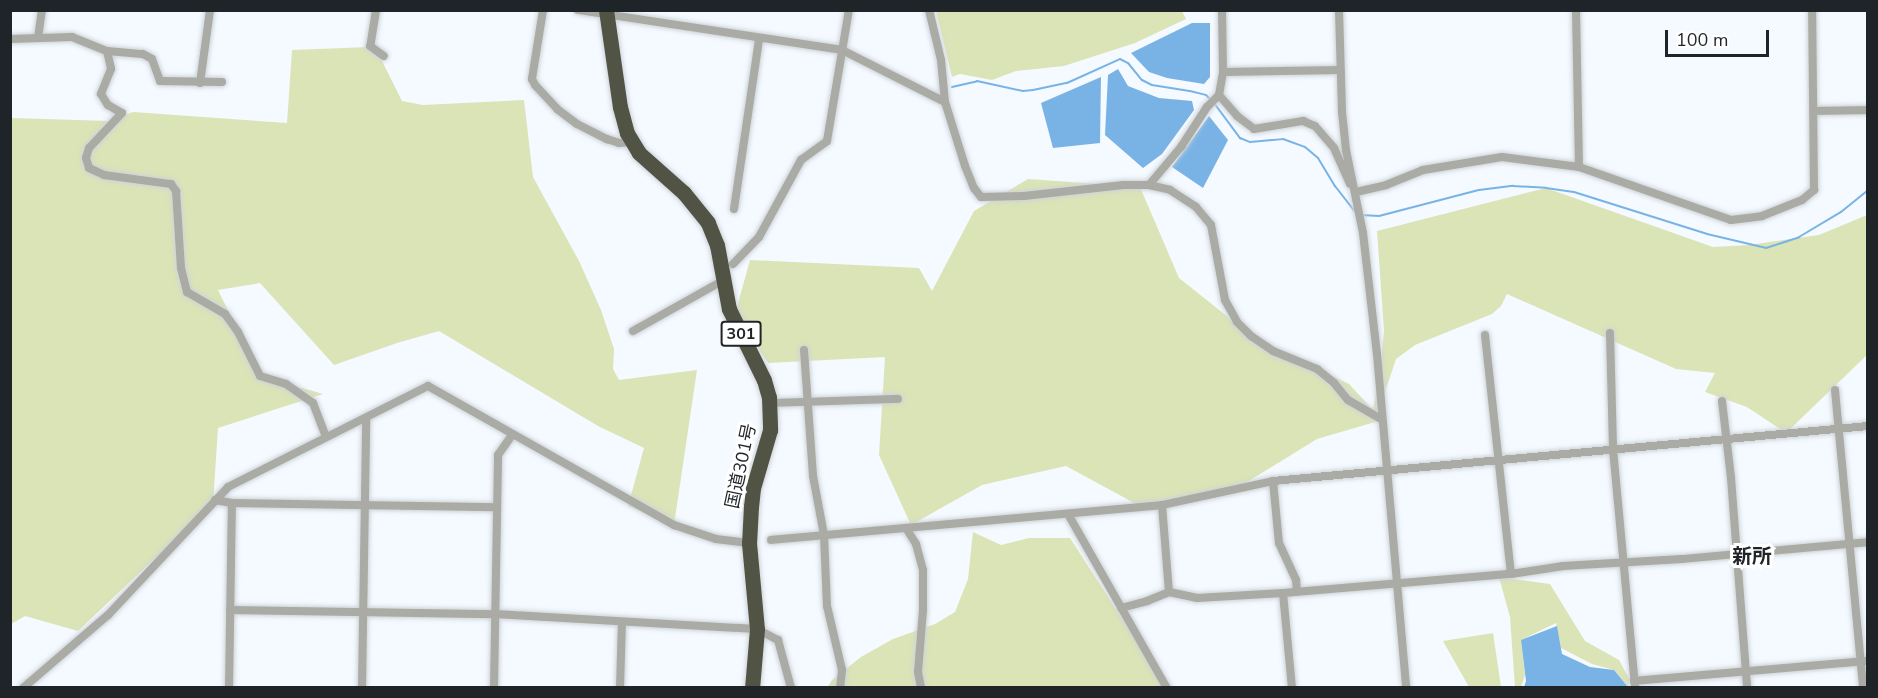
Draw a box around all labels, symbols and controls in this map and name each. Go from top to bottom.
scale bar [1668,18,1772,56]
text: 100 m [1676,28,1728,52]
road number: 301 [720,321,762,347]
street label: 国道301号 [721,421,761,511]
district label: 新所 [1732,544,1772,568]

